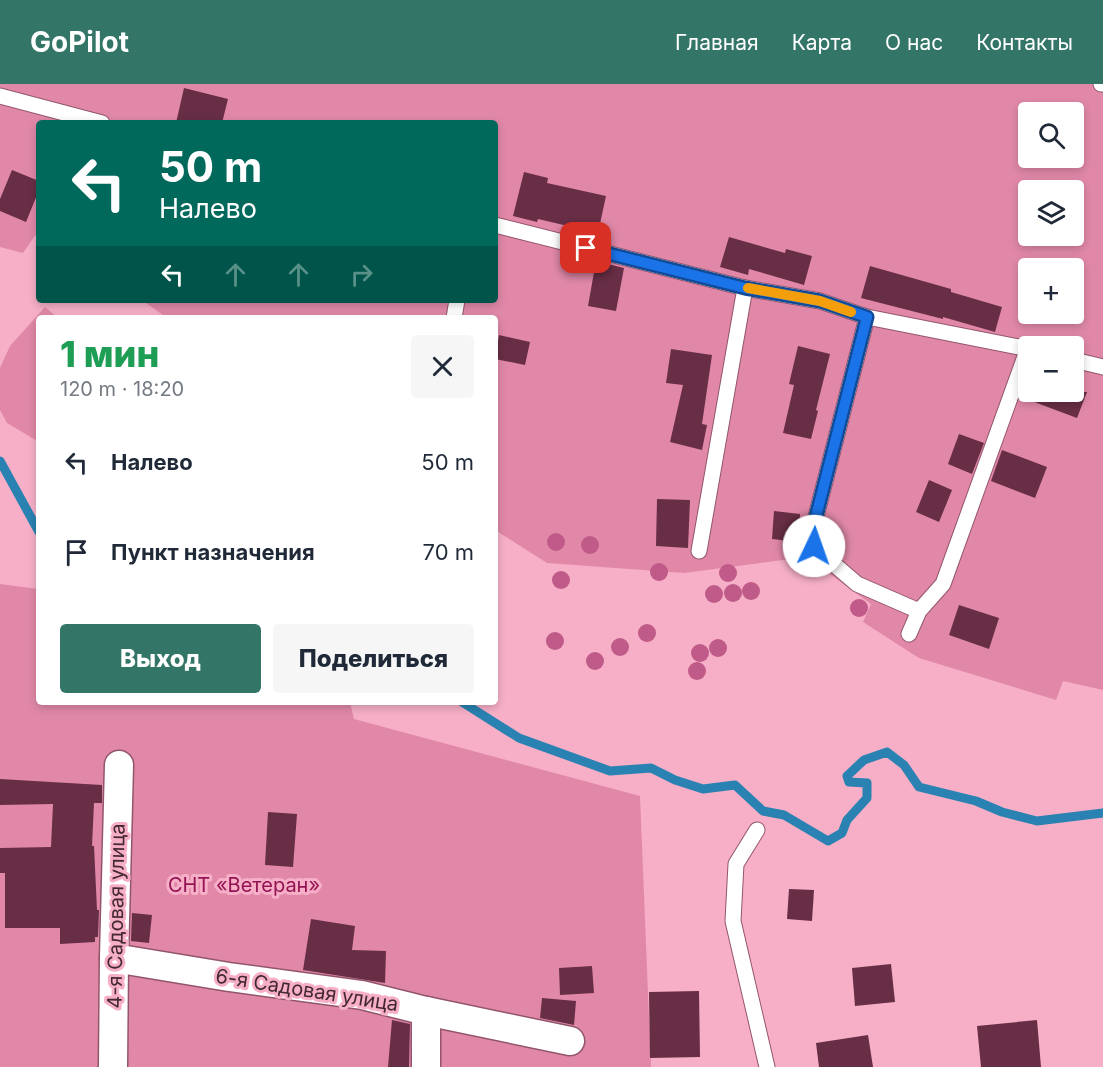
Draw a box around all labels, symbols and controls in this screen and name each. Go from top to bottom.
text: GoPilot [30,25,129,59]
text: Главная [675,30,759,55]
text: Карта [792,30,852,55]
text: О нас [885,30,943,55]
text: Контакты [976,30,1073,55]
map controls [1018,102,1084,402]
button: search [1018,102,1084,168]
text: 50 m [159,141,262,192]
icon: left [60,144,138,222]
button: layers [1018,180,1084,246]
text: Налево [159,192,257,225]
pin [560,222,611,273]
icon: arrive [569,231,602,264]
icon: left [156,258,189,291]
icon: ahead [219,258,252,291]
icon: ahead [282,258,315,291]
icon: right [345,258,378,291]
button: + [1018,258,1084,324]
text: 1 мин [60,332,159,376]
button: close [411,335,474,398]
button: − [1018,336,1084,402]
text: 120 m · 18:20 [60,377,184,401]
icon: left [60,446,93,479]
text: Налево [111,449,193,475]
text: 50 m [421,449,474,475]
position arrow [782,514,846,578]
icon: arrive [60,536,93,569]
text: Пункт назначения [111,539,315,565]
text: 70 m [423,539,474,565]
button: Выход [60,624,261,693]
button: Поделиться [273,624,474,693]
street label: 4-я Садовая улица [102,823,130,1009]
park label: СНТ «Ветеран» [168,873,320,897]
street label: 6-я Садовая улица [214,964,400,1016]

